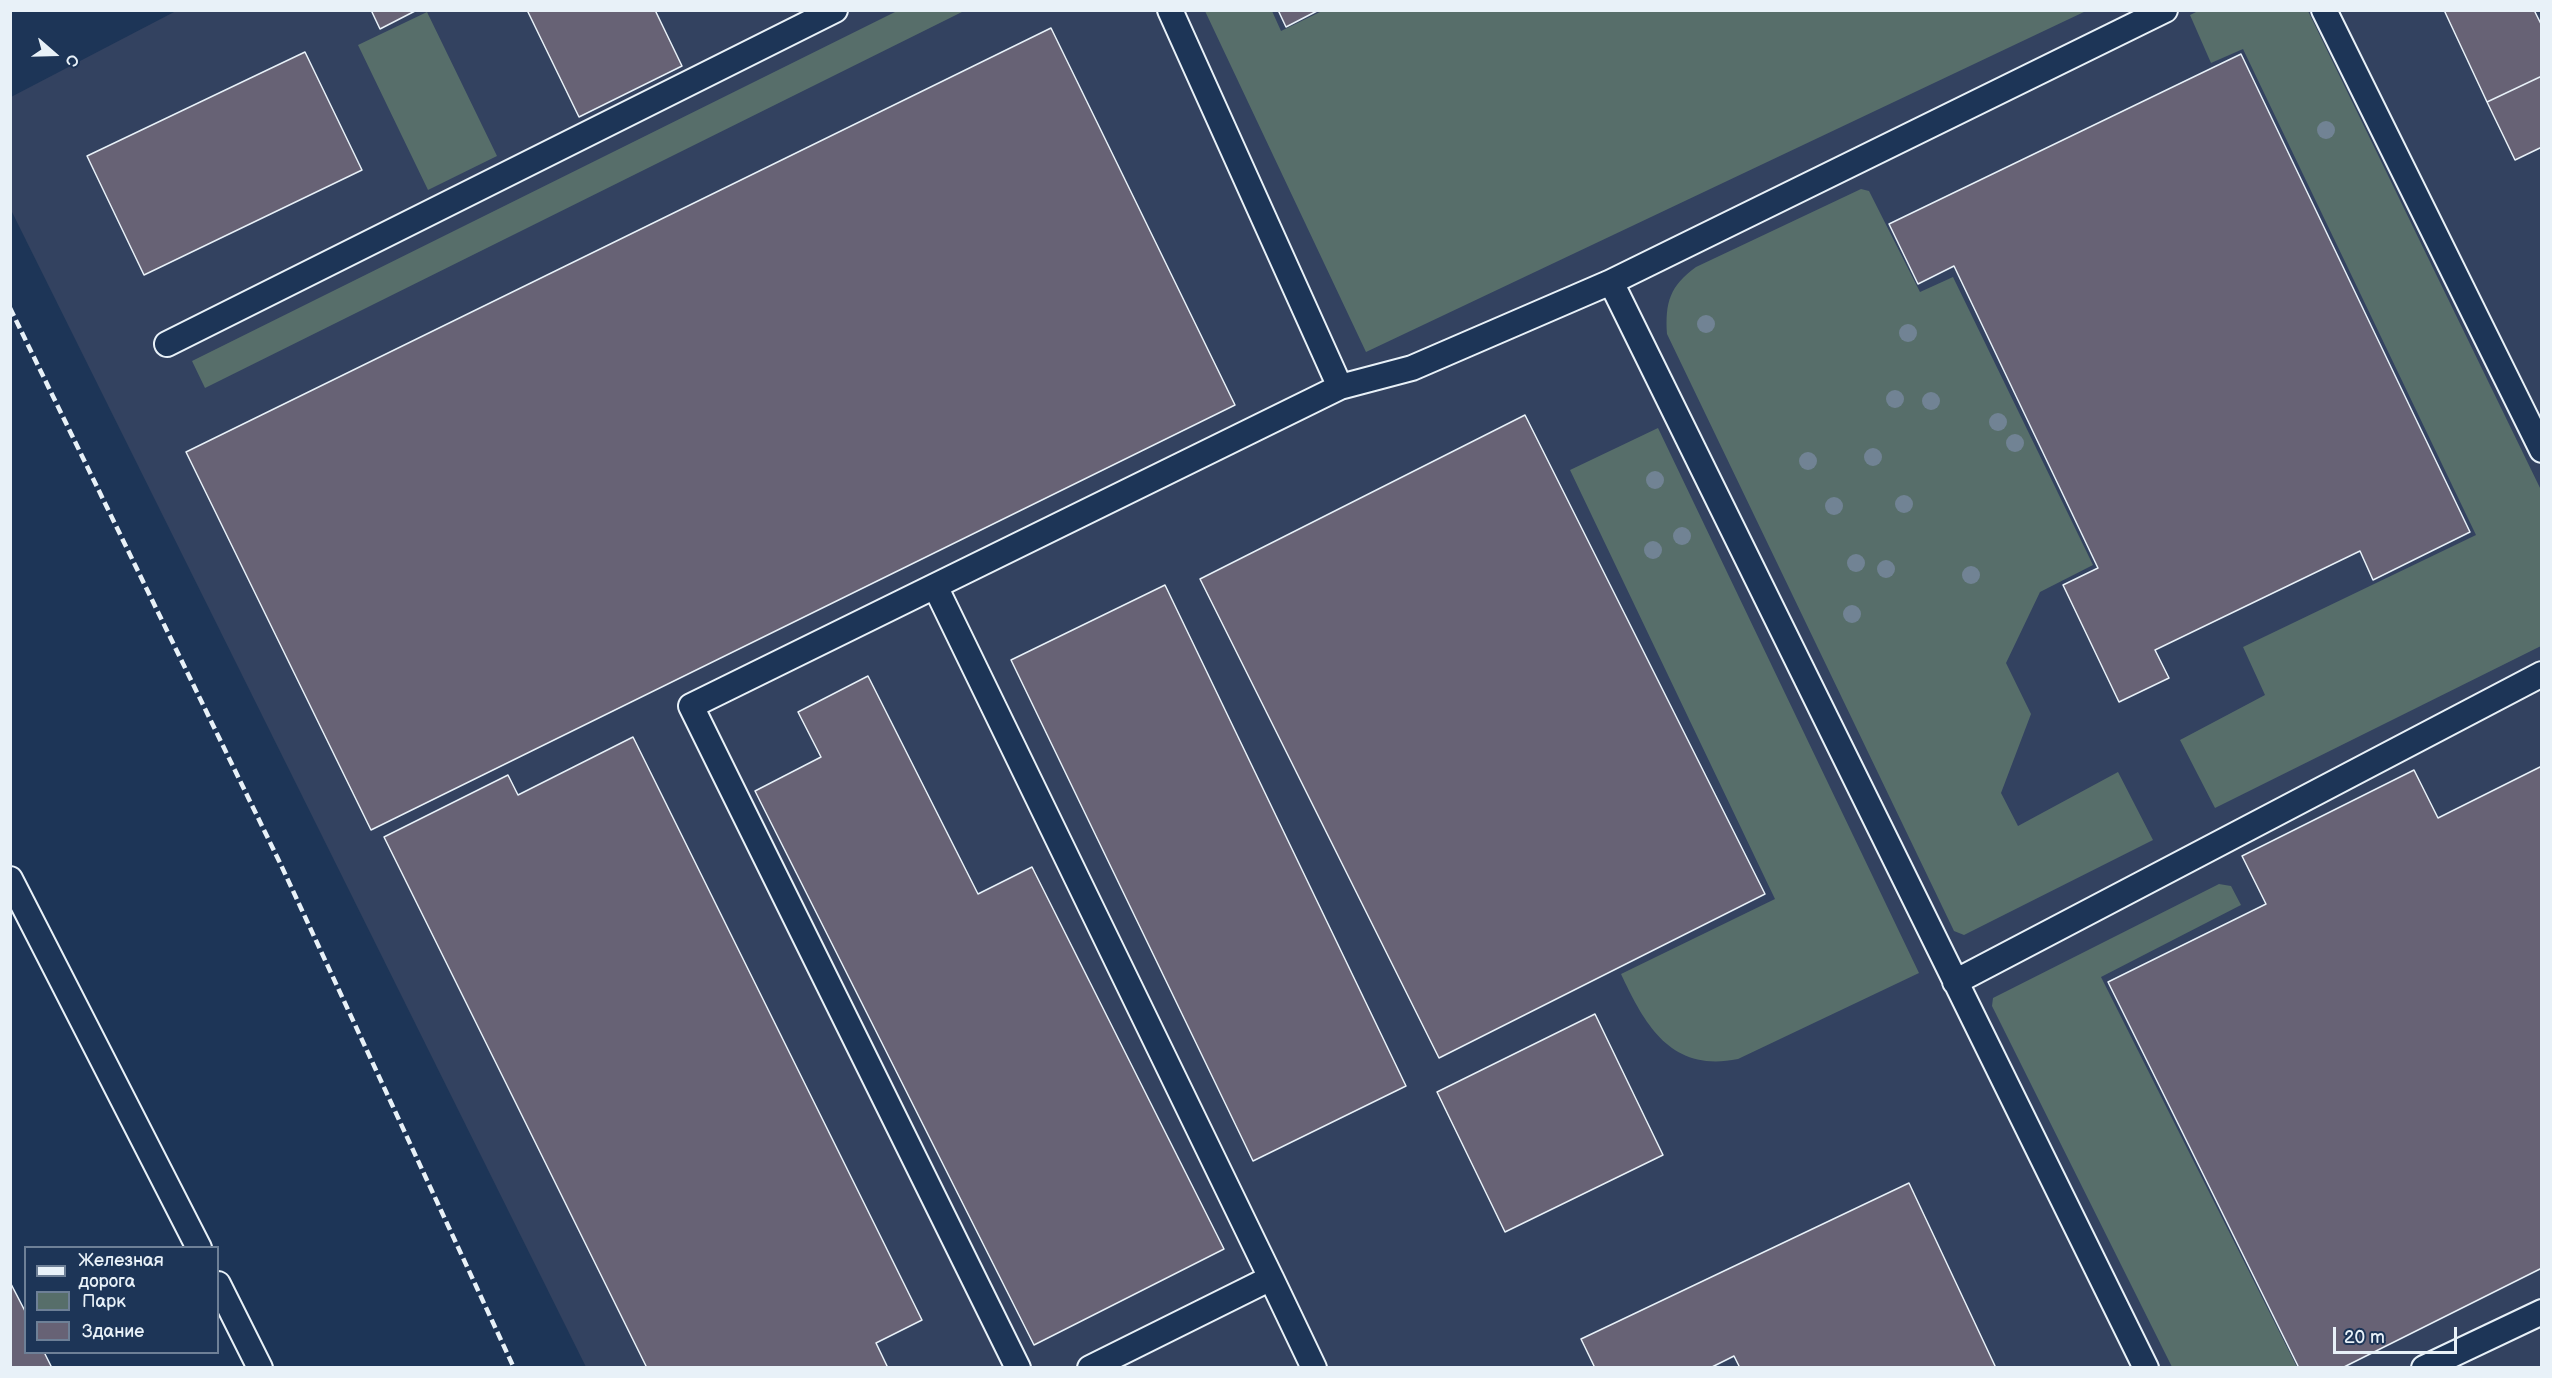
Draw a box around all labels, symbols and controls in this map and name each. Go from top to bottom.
north arrow [24,24,84,84]
text: С [61,52,82,69]
legend [24,1246,219,1354]
text: Железная дорога [78,1250,164,1292]
text: Парк [82,1291,126,1312]
scale bar [2336,1315,2460,1353]
text: Здание [82,1321,144,1342]
text: 20 m [2344,1327,2385,1348]

